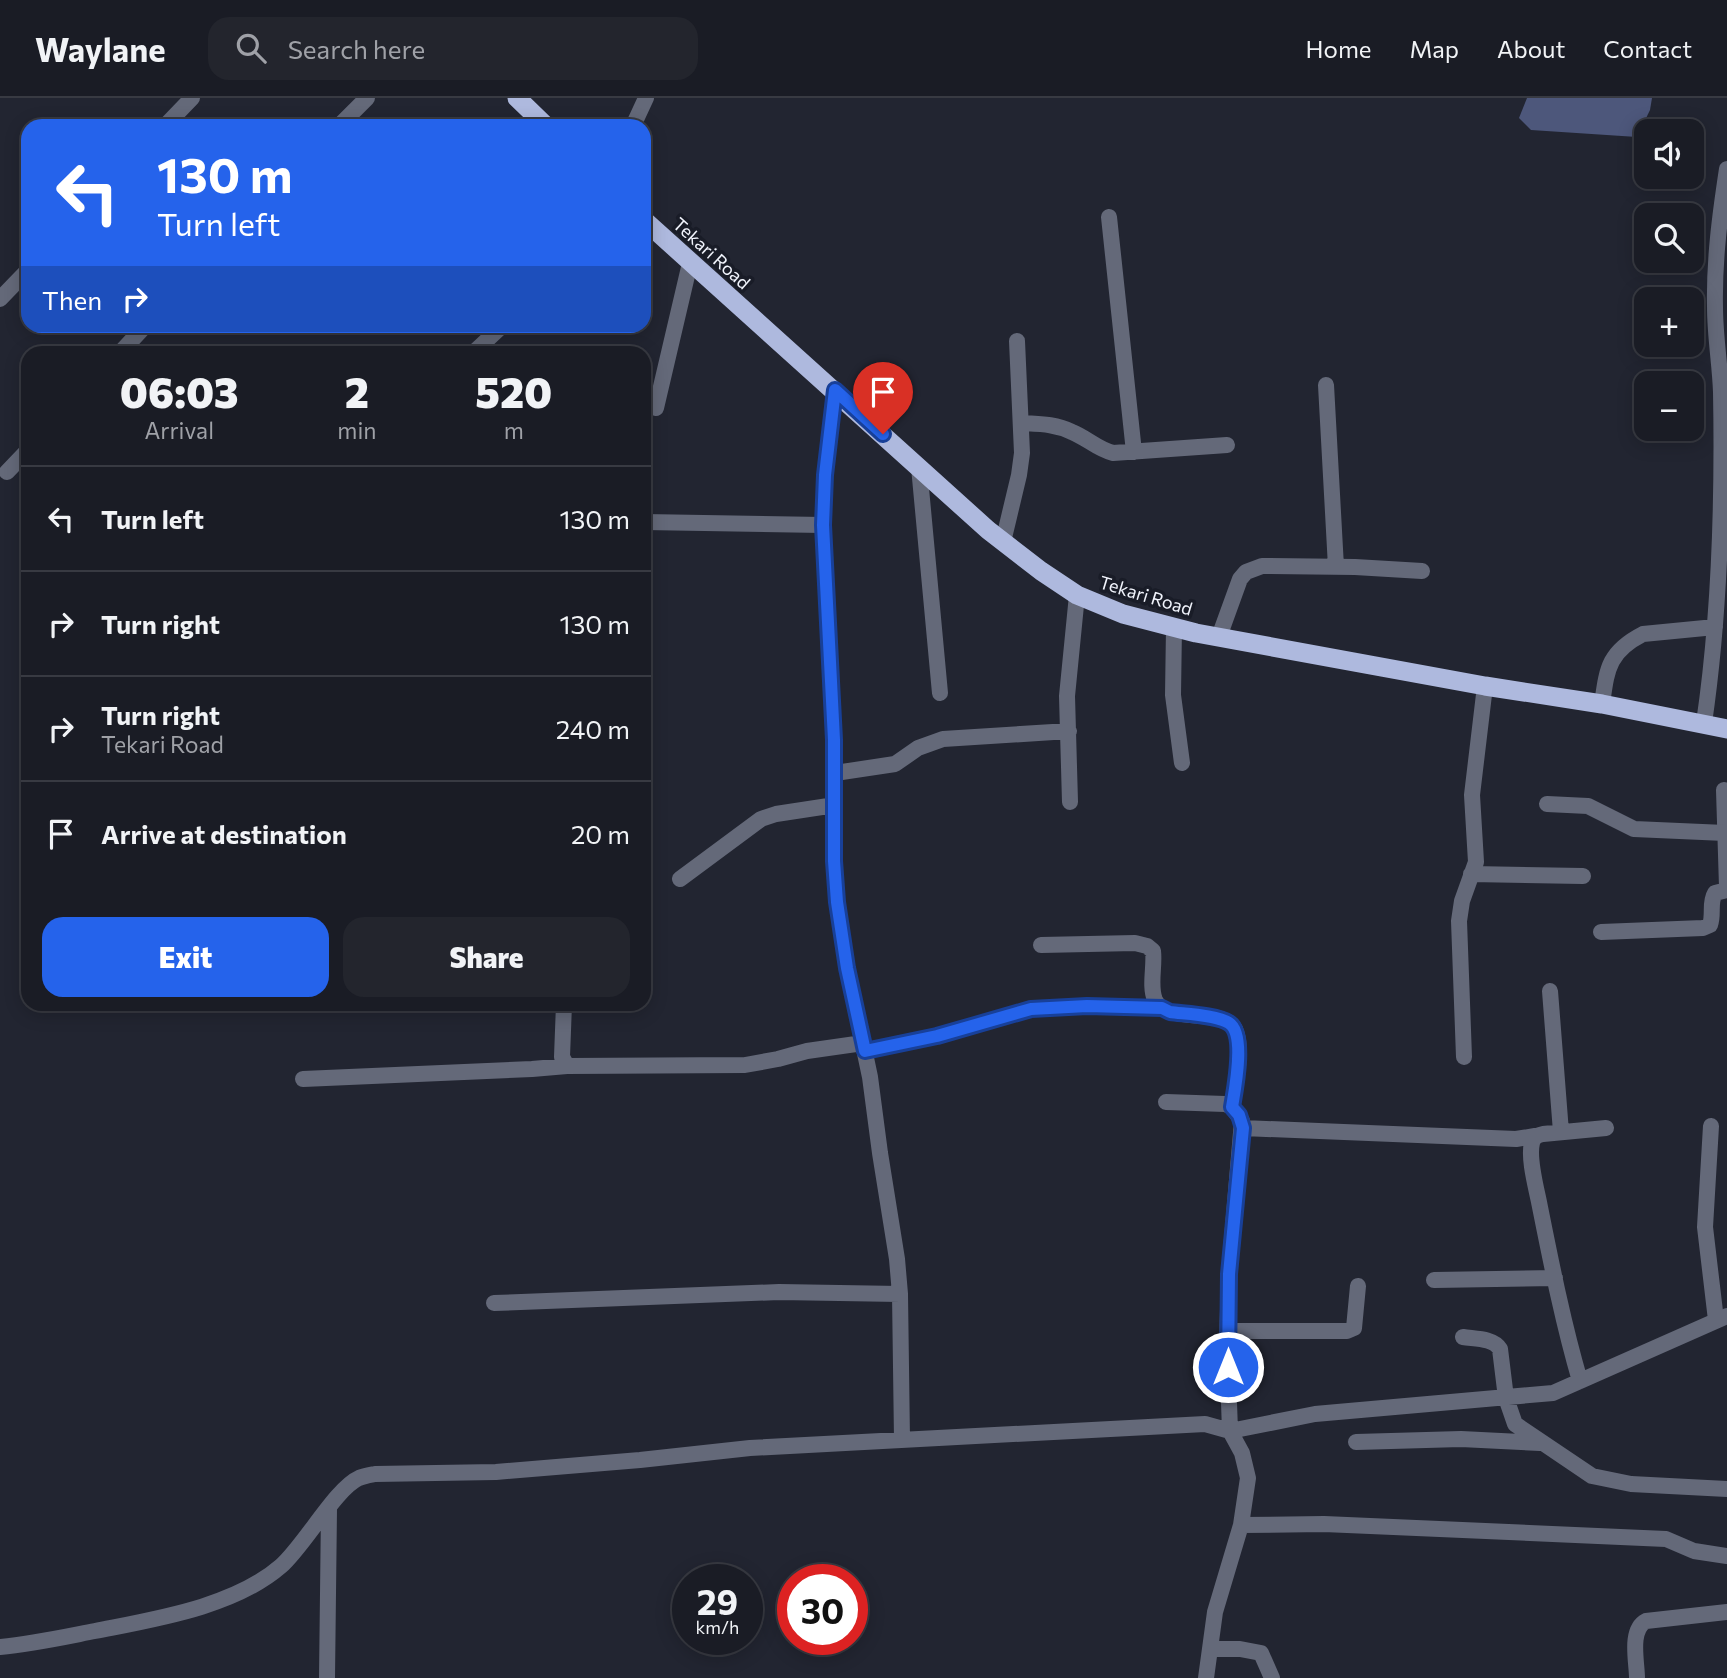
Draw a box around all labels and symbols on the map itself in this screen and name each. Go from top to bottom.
street label: Tekari Road [669,213,755,293]
pin [853,362,913,434]
street label: Tekari Road [1097,570,1195,620]
position arrow [1191,1330,1265,1404]
speed limit sign: 30 [777,1564,868,1655]

